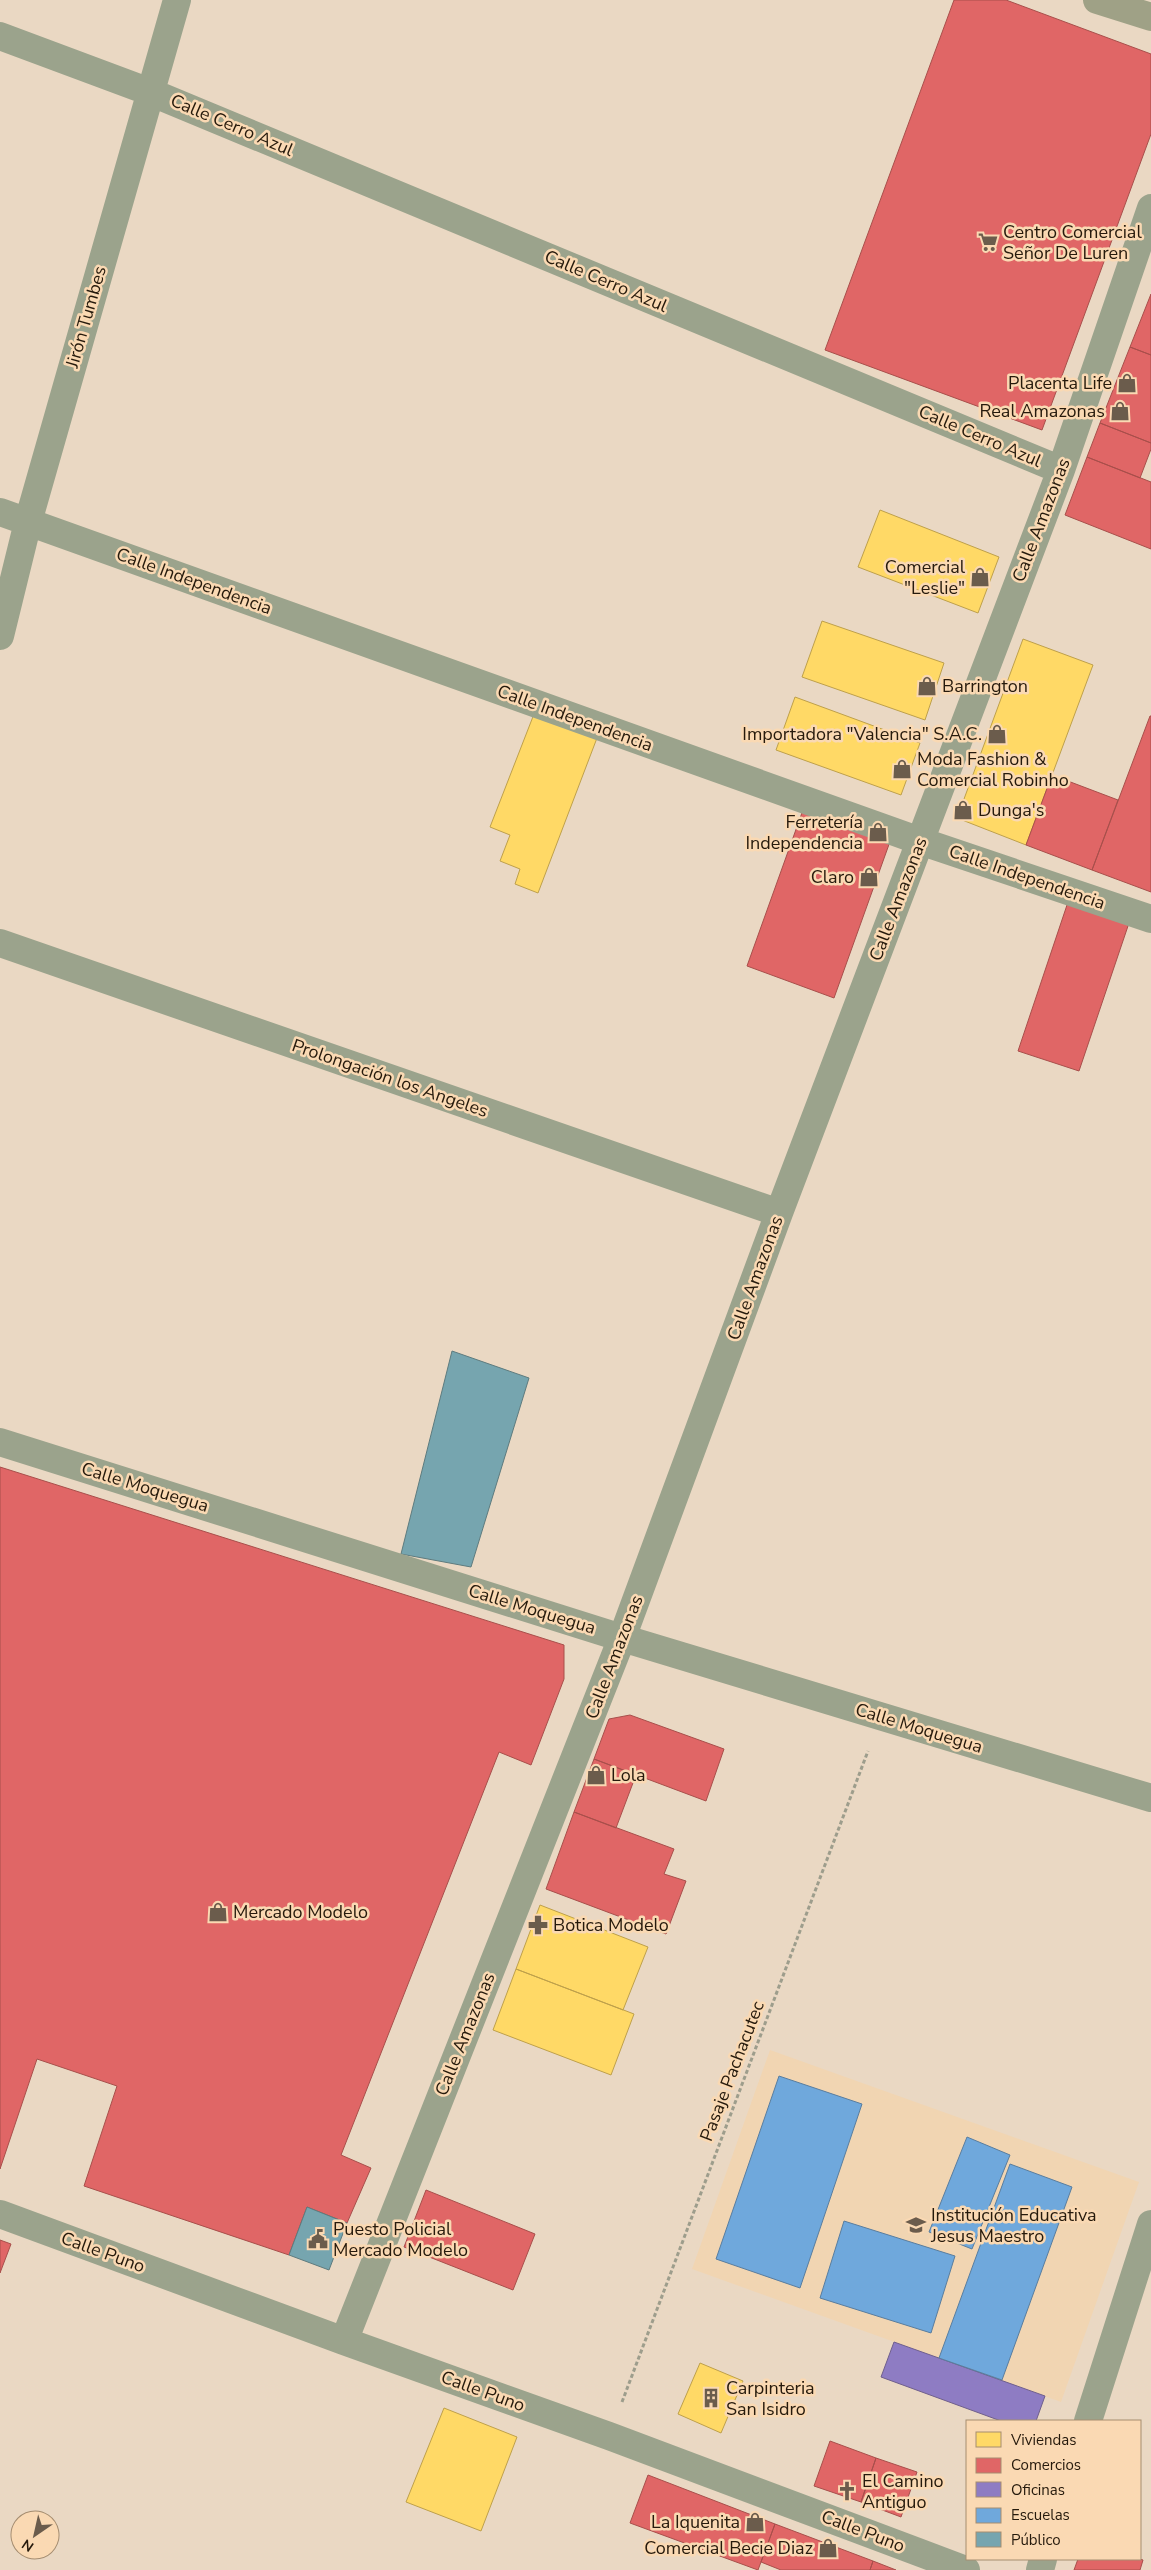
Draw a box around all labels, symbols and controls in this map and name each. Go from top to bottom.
street label: Calle Cerro Azul [167,88,298,162]
place label: Centro Comercial Señor De Luren [1003,220,1142,265]
supermarket icon: Centro Comercial Señor De Luren [977,231,999,253]
street label: Calle Cerro Azul [541,244,672,318]
street label: Jirón Tumbes [60,263,112,372]
place label: Placenta Life [1008,371,1112,395]
shop icon: Placenta Life [1116,372,1138,394]
street label: Calle Cerro Azul [915,399,1046,473]
place label: Real Amazonas [979,399,1105,423]
shop icon: Real Amazonas [1109,400,1131,422]
street label: Calle Amazonas [1006,455,1076,585]
street label: Calle Independencia [113,542,275,620]
place label: Comercial "Leslie" [885,555,966,600]
shop icon: Comercial "Leslie" [969,566,991,588]
place label: Barrington [942,674,1028,698]
shop icon: Barrington [916,675,938,697]
street label: Calle Independencia [494,679,656,757]
place label: Importadora "Valencia" S.A.C. [742,722,982,746]
shop icon: Importadora "Valencia" S.A.C. [986,723,1008,745]
place label: Moda Fashion & Comercial Robinho [917,747,1069,792]
shop icon: Moda Fashion & Comercial Robinho [891,758,913,780]
place label: Dunga's [978,798,1044,822]
shop icon: Dunga's [952,799,974,821]
place label: Ferretería Independencia [745,810,863,855]
shop icon: Ferretería Independencia [867,821,889,843]
street label: Calle Amazonas [863,834,933,964]
street label: Calle Independencia [946,839,1108,915]
place label: Claro [811,865,854,889]
shop icon: Claro [858,866,880,888]
street label: Prolongación los Angeles [289,1033,491,1123]
street label: Calle Amazonas [721,1212,789,1344]
street label: Calle Moquegua [78,1456,212,1518]
street label: Calle Moquegua [465,1578,599,1640]
street label: Calle Amazonas [579,1592,649,1722]
street label: Calle Moquegua [852,1697,986,1759]
place label: Lola [611,1763,646,1787]
shop icon: Lola [585,1764,607,1786]
place label: Mercado Modelo [233,1900,368,1924]
shop icon: Mercado Modelo [207,1901,229,1923]
place label: Botica Modelo [553,1913,669,1937]
pharmacy icon: Botica Modelo [527,1914,549,1936]
street label: Calle Amazonas [429,1969,501,2099]
street label: Pasaje Pachacutec [694,1997,770,2145]
place label: Institución Educativa Jesus Maestro [930,2203,1097,2248]
school or university icon: Institución Educativa Jesus Maestro [905,2214,927,2236]
place label: Puesto Policial Mercado Modelo [333,2217,468,2262]
street label: Calle Puno [58,2226,148,2278]
public building icon: Puesto Policial Mercado Modelo [307,2228,329,2250]
street label: Calle Puno [438,2365,528,2417]
place label: Carpinteria San Isidro [726,2376,815,2421]
building icon: Carpinteria San Isidro [700,2387,722,2409]
legend [966,2420,1141,2560]
text: Viviendas [1010,2430,1076,2450]
text: Comercios [1011,2455,1081,2475]
place label: El Camino Antiguo [862,2469,944,2514]
church icon: El Camino Antiguo [836,2480,858,2502]
text: Oficinas [1011,2480,1065,2500]
street label: Calle Puno [818,2504,908,2558]
text: Escuelas [1011,2505,1070,2525]
north arrow [10,2510,60,2560]
place label: La Iquenita [651,2510,740,2534]
shop icon: La Iquenita [744,2511,766,2533]
text: Público [1011,2530,1061,2550]
text: N [18,2535,38,2556]
place label: Comercial Becie Diaz [644,2536,813,2560]
shop icon: Comercial Becie Diaz [817,2537,839,2559]

